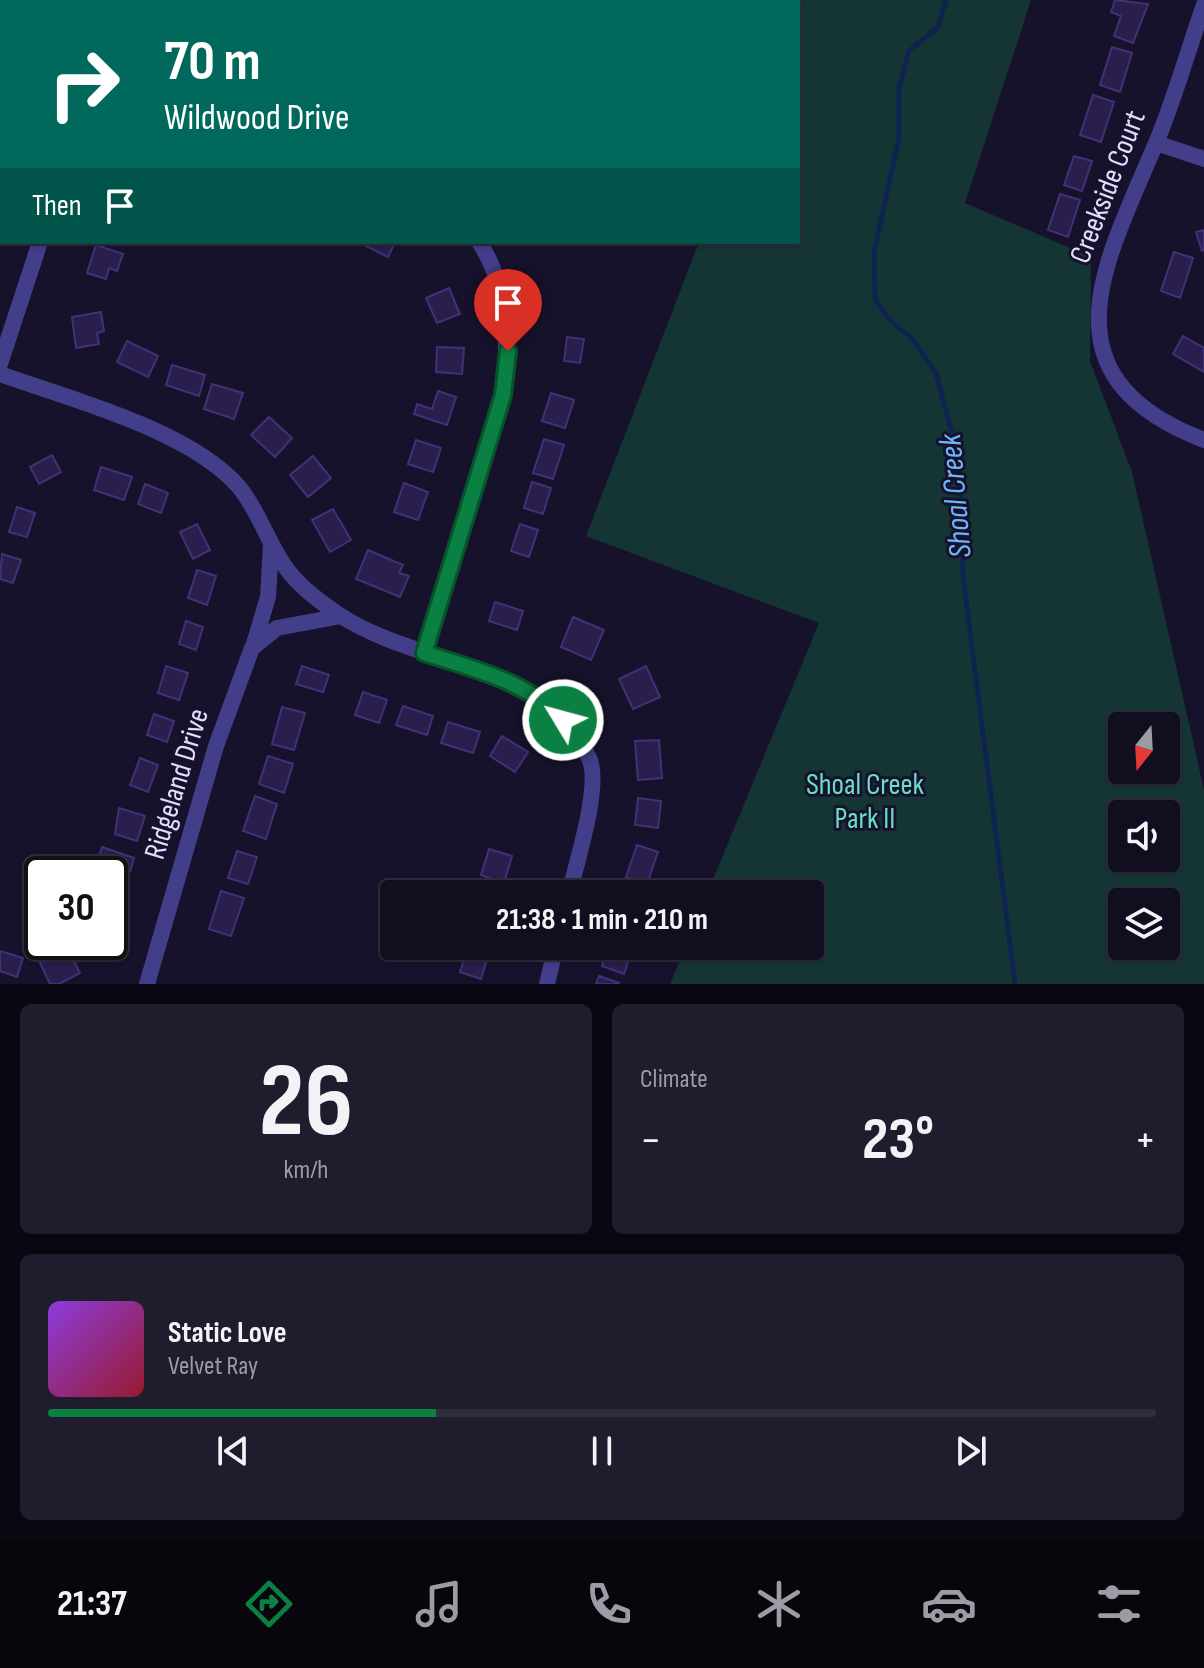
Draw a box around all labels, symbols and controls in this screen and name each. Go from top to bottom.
text: 70 m [164,29,261,96]
icon: right [32,32,136,136]
text: Wildwood Drive [164,97,349,140]
street label: Creekside Court [1062,105,1154,269]
icon: arrive [98,184,142,228]
text: Then [32,188,82,224]
pin [474,269,542,351]
icon: arrive [486,281,530,325]
water label: Shoal Creek [931,431,981,560]
position arrow [521,678,605,762]
street label: Ridgeland Drive [137,704,217,864]
north arrow [1108,712,1180,784]
map controls [1108,712,1180,960]
park label: Shoal Creek Park II [806,767,925,837]
button: sound [1108,800,1180,872]
speed limit sign: 30 [24,856,128,960]
button: layers [1108,888,1180,960]
text: 21:38 · 1 min · 210 m [496,902,708,938]
text: 26 [259,1040,353,1165]
text: Climate [640,1064,708,1095]
text: 23° [862,1104,934,1176]
text: − [640,1114,662,1167]
text: + [1134,1114,1156,1167]
text: km/h [284,1155,328,1186]
text: Static Love [168,1315,287,1351]
text: Velvet Ray [168,1351,258,1382]
icon: previous [211,1429,255,1473]
icon: pause [580,1429,624,1473]
icon: next [949,1429,993,1473]
icon: directions [241,1576,297,1632]
icon: music [411,1576,467,1632]
icon: phone [581,1576,637,1632]
icon: climate [751,1576,807,1632]
icon: car [921,1576,977,1632]
icon: filters [1091,1576,1147,1632]
text: 21:37 [57,1583,127,1626]

